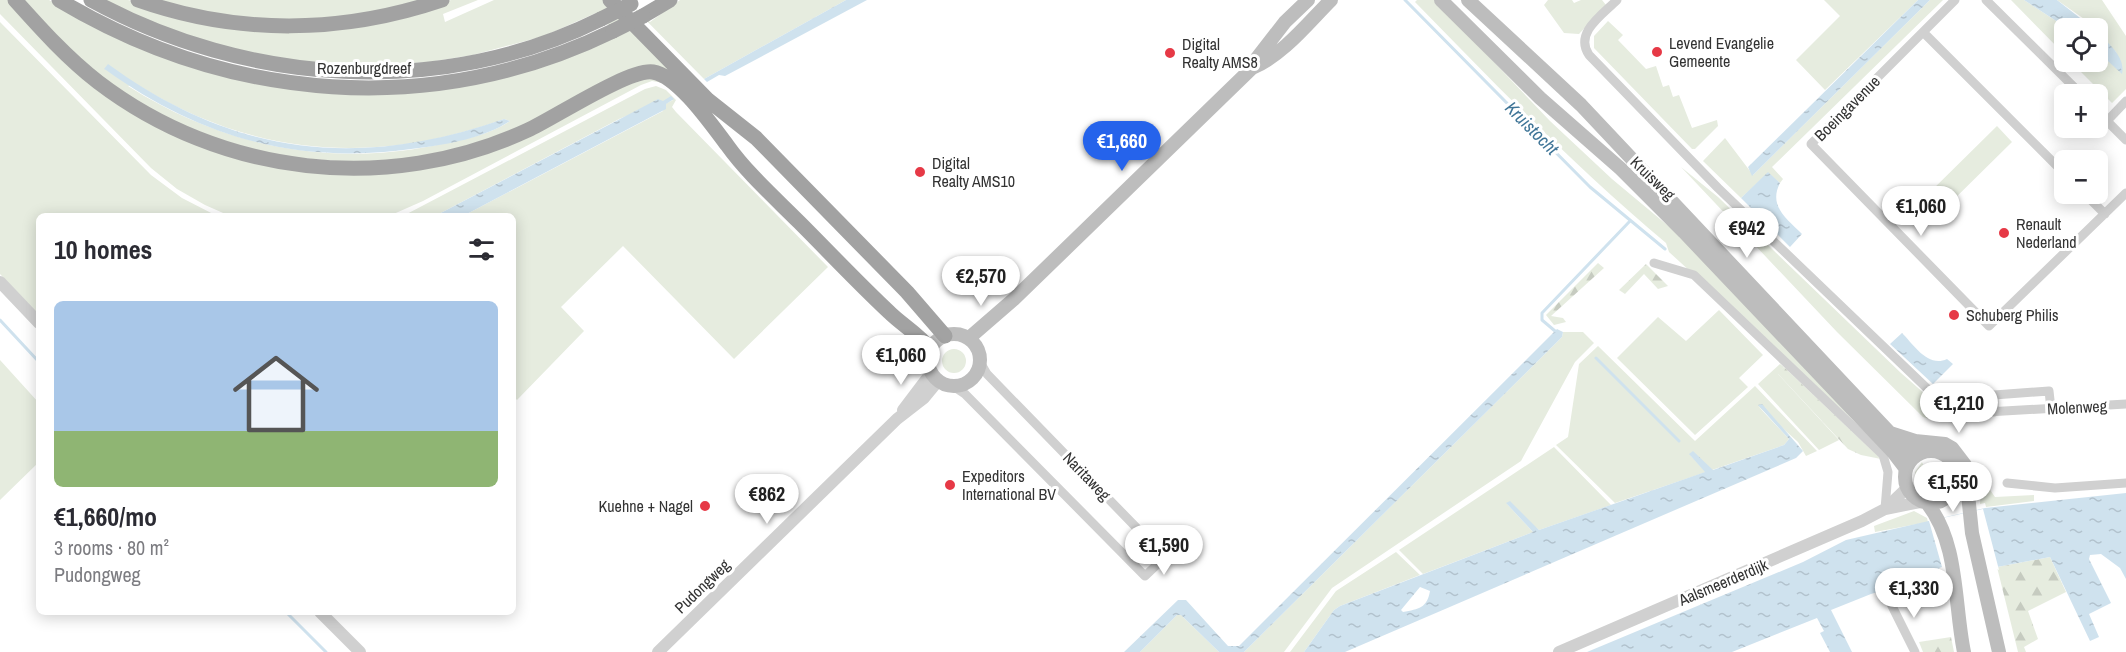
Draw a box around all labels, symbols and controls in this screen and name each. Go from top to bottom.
map controls [2054,18,2108,204]
button: locate [2054,18,2108,72]
place label: Levend Evangelie Gemeente [1669,32,1774,72]
place label: Digital Realty AMS8 [1182,33,1258,73]
marker: Levend Evangelie Gemeente [1650,45,1664,59]
marker: Digital Realty AMS8 [1163,46,1177,60]
street label: Rozenburgdreef [317,57,411,79]
street label: Boeingavenue [1809,70,1885,146]
button: + [2054,84,2108,138]
water label: Kruistocht [1500,96,1565,161]
pin: €1,660 [1073,121,1171,172]
text: €1,660 [1097,127,1147,154]
button: − [2054,150,2108,204]
street label: Kruisweg [1626,151,1681,205]
place label: Digital Realty AMS10 [932,152,1015,192]
marker: Digital Realty AMS10 [913,165,927,179]
pin: €1,060 [1872,186,1970,237]
text: €1,060 [1896,192,1946,219]
pin: €942 [1711,208,1783,259]
place label: Renault Nederland [2016,213,2077,253]
text: €942 [1729,214,1765,241]
marker: Renault Nederland [1997,226,2011,240]
text: 10 homes [54,232,152,267]
icon: filters [465,233,498,266]
pin: €2,570 [932,256,1030,307]
text: €2,570 [956,262,1006,289]
place label: Schuberg Philis [1966,304,2059,326]
marker: Schuberg Philis [1947,308,1961,322]
pin: €1,060 [852,335,950,386]
icon: home [222,340,330,448]
text: €1,060 [876,341,926,368]
pin: €1,210 [1910,383,2008,434]
text: €1,210 [1934,389,1984,416]
street label: Molenweg [2047,394,2108,420]
street label: Naritaweg [1058,447,1116,506]
pin: €1,550 [1904,462,2002,513]
place label: Expeditors International BV [962,465,1056,505]
text: €1,550 [1928,468,1978,495]
pin: €862 [731,474,803,525]
marker: Expeditors International BV [943,478,957,492]
text: €862 [749,480,785,507]
place label: Kuehne + Nagel [599,495,693,517]
text: €1,660/mo [54,499,157,534]
marker: Kuehne + Nagel [698,499,712,513]
pin: €1,590 [1115,525,1213,576]
text: €1,590 [1139,531,1189,558]
text: 3 rooms · 80 m² [54,534,169,561]
street label: Aalsmeerderdijk [1674,553,1771,611]
street label: Pudongweg [669,554,735,618]
text: Pudongweg [54,561,141,588]
pin: €1,330 [1865,568,1963,619]
text: €1,330 [1889,574,1939,601]

